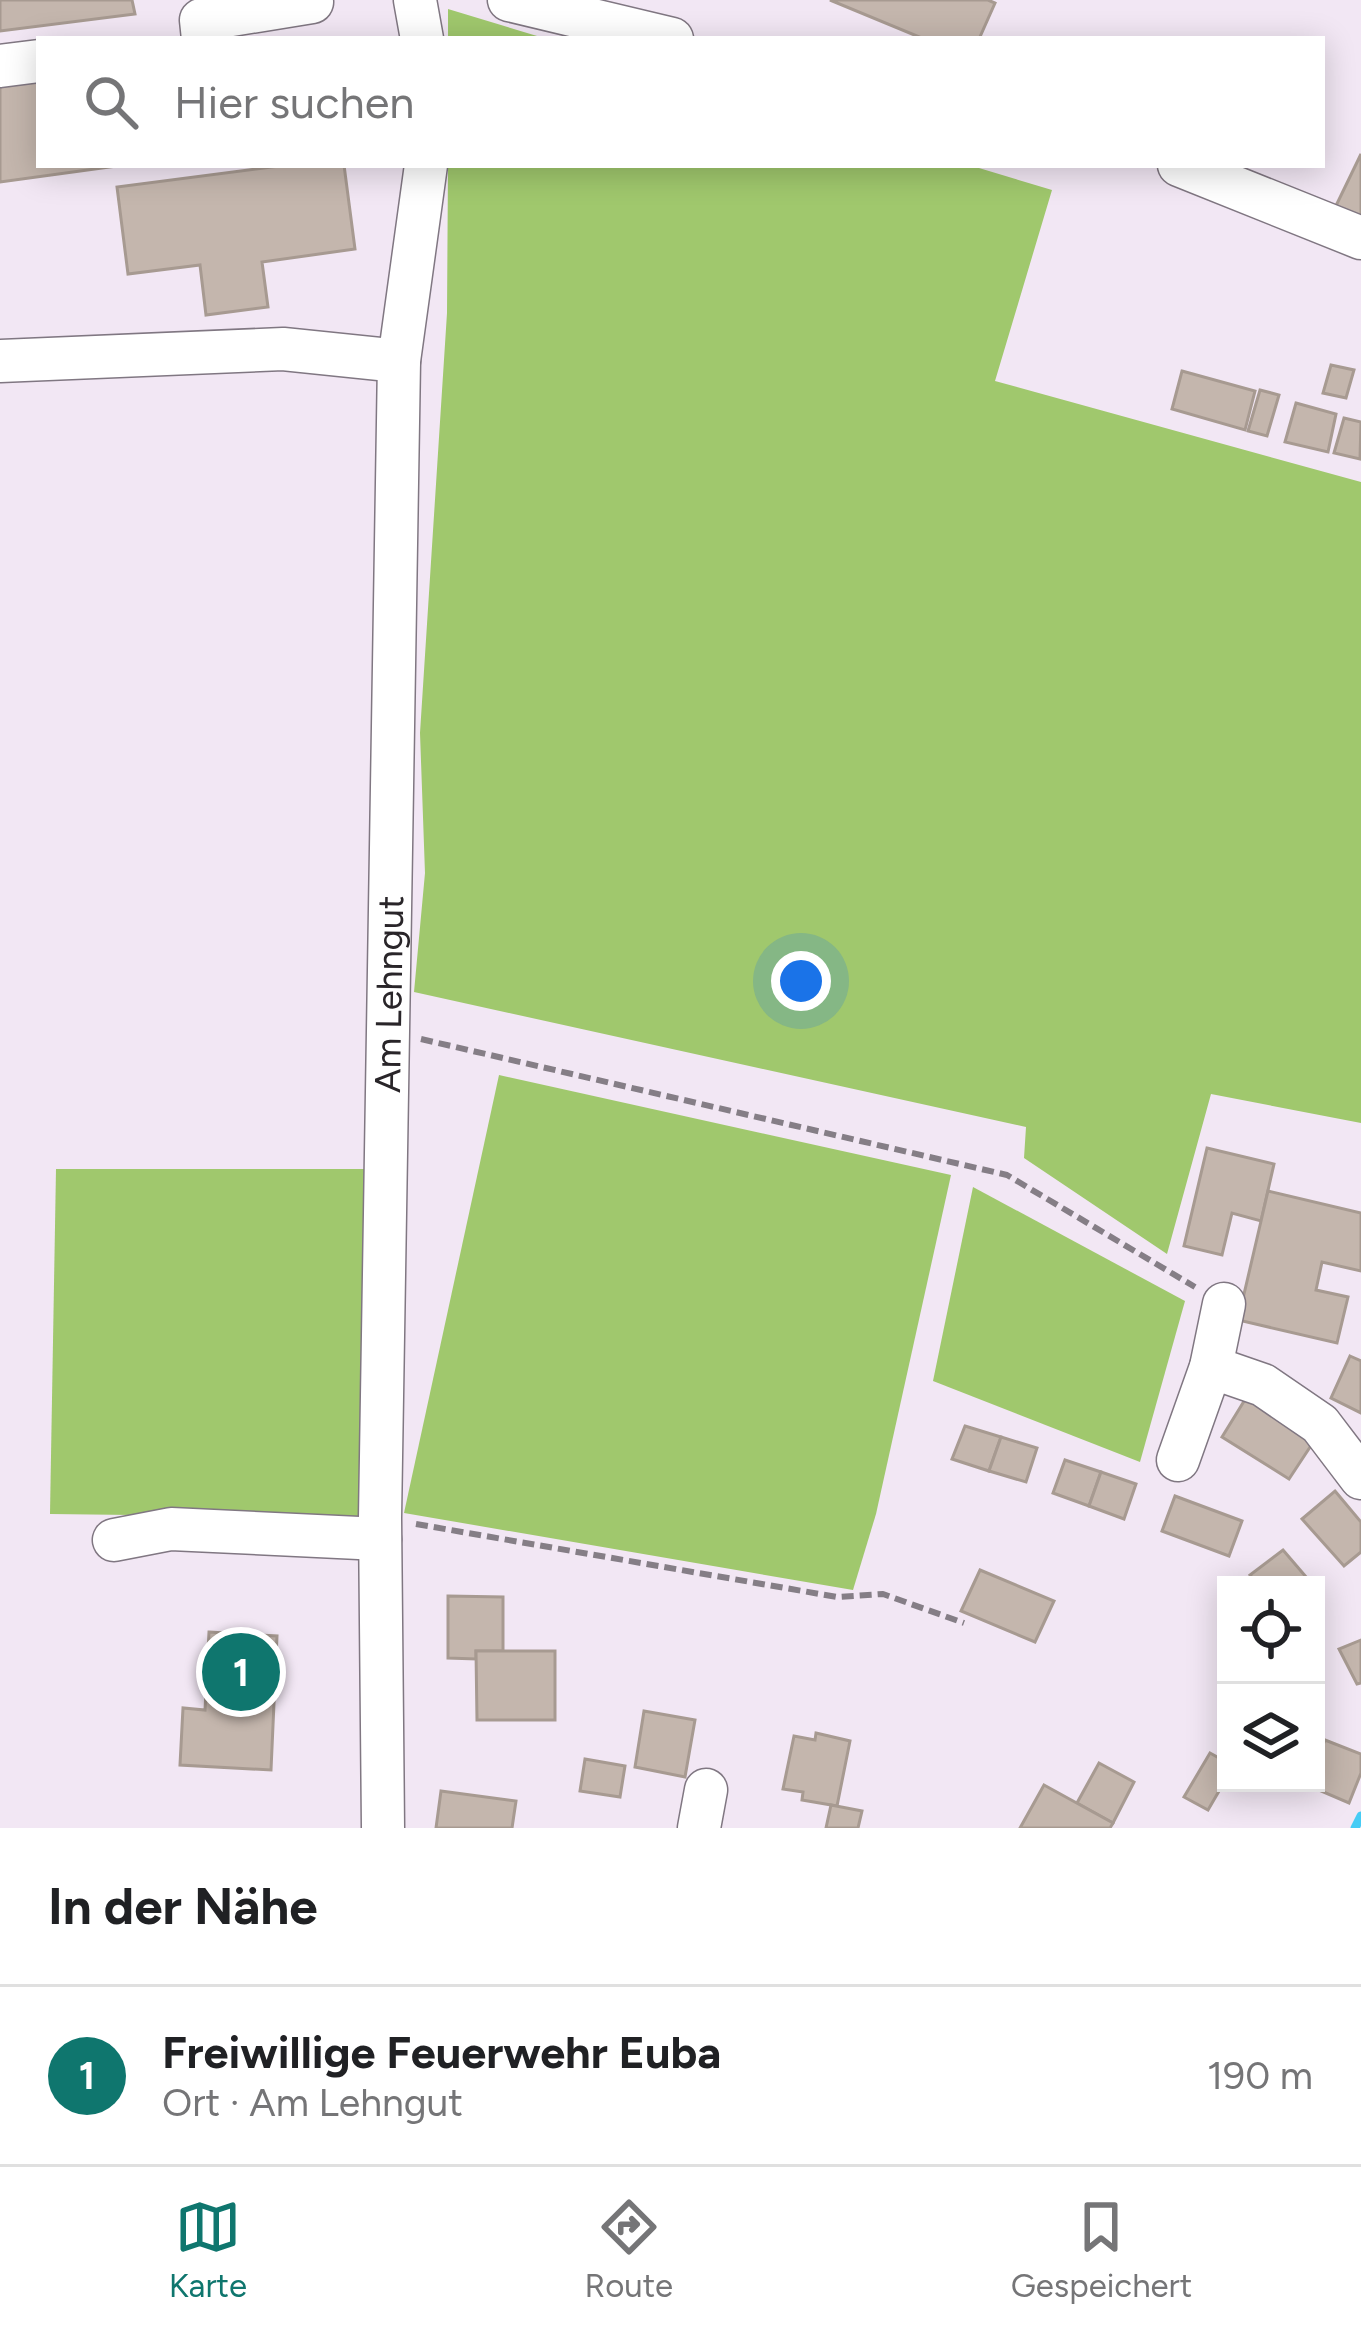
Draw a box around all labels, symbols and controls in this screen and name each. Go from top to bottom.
search box [36,36,1325,168]
icon: search [78,69,144,135]
text: Hier suchen [174,75,414,129]
street label: Am Lehngut [365,895,412,1093]
your location [771,951,831,1011]
map controls [1217,1576,1325,1792]
button: locate [1217,1576,1325,1684]
pin: 1 [202,1627,280,1717]
button: layers [1217,1684,1325,1792]
text: In der Nähe [48,1876,318,1937]
text: Freiwillige Feuerwehr Euba [162,2025,721,2079]
text: 1 [79,2052,95,2099]
text: 190 m [1207,2052,1313,2099]
text: Ort · Am Lehngut [162,2079,463,2126]
tab: Karte [169,2194,247,2305]
tab: Route [585,2194,673,2305]
tab: Gespeichert [1011,2194,1192,2305]

